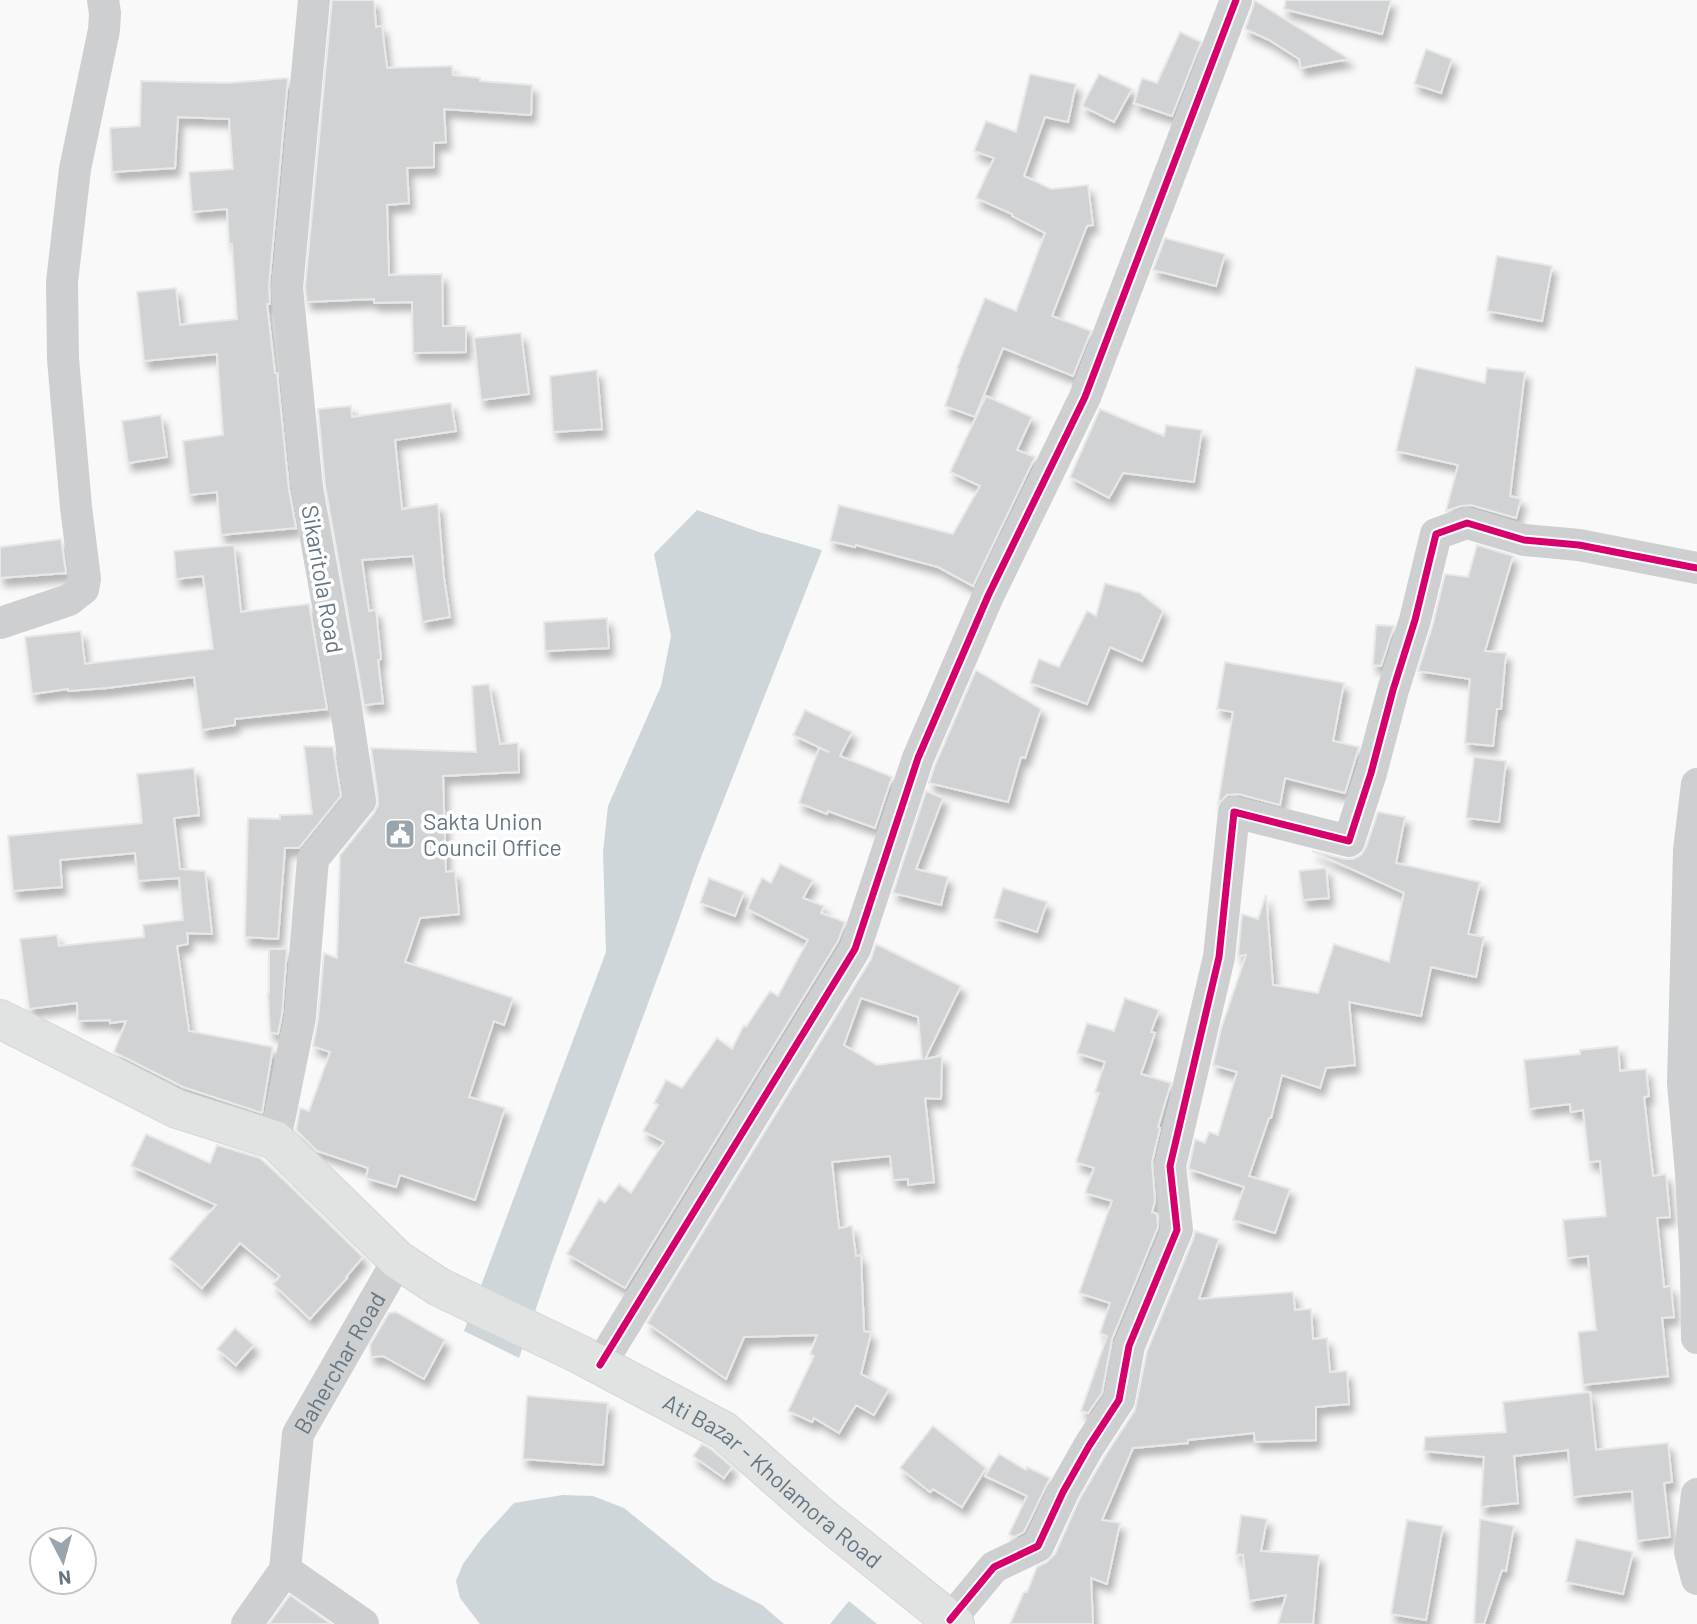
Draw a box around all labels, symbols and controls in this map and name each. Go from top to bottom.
street label: Sikaritola Road [296,503,350,655]
place label: Sakta Union Council Office [423,807,562,861]
public building icon: Sakta Union Council Office [383,817,417,851]
street label: Baherchar Road [287,1287,391,1438]
street label: Ati Bazar - Kholamora Road [658,1387,888,1574]
north arrow [28,1526,98,1596]
text: N [57,1566,72,1591]

